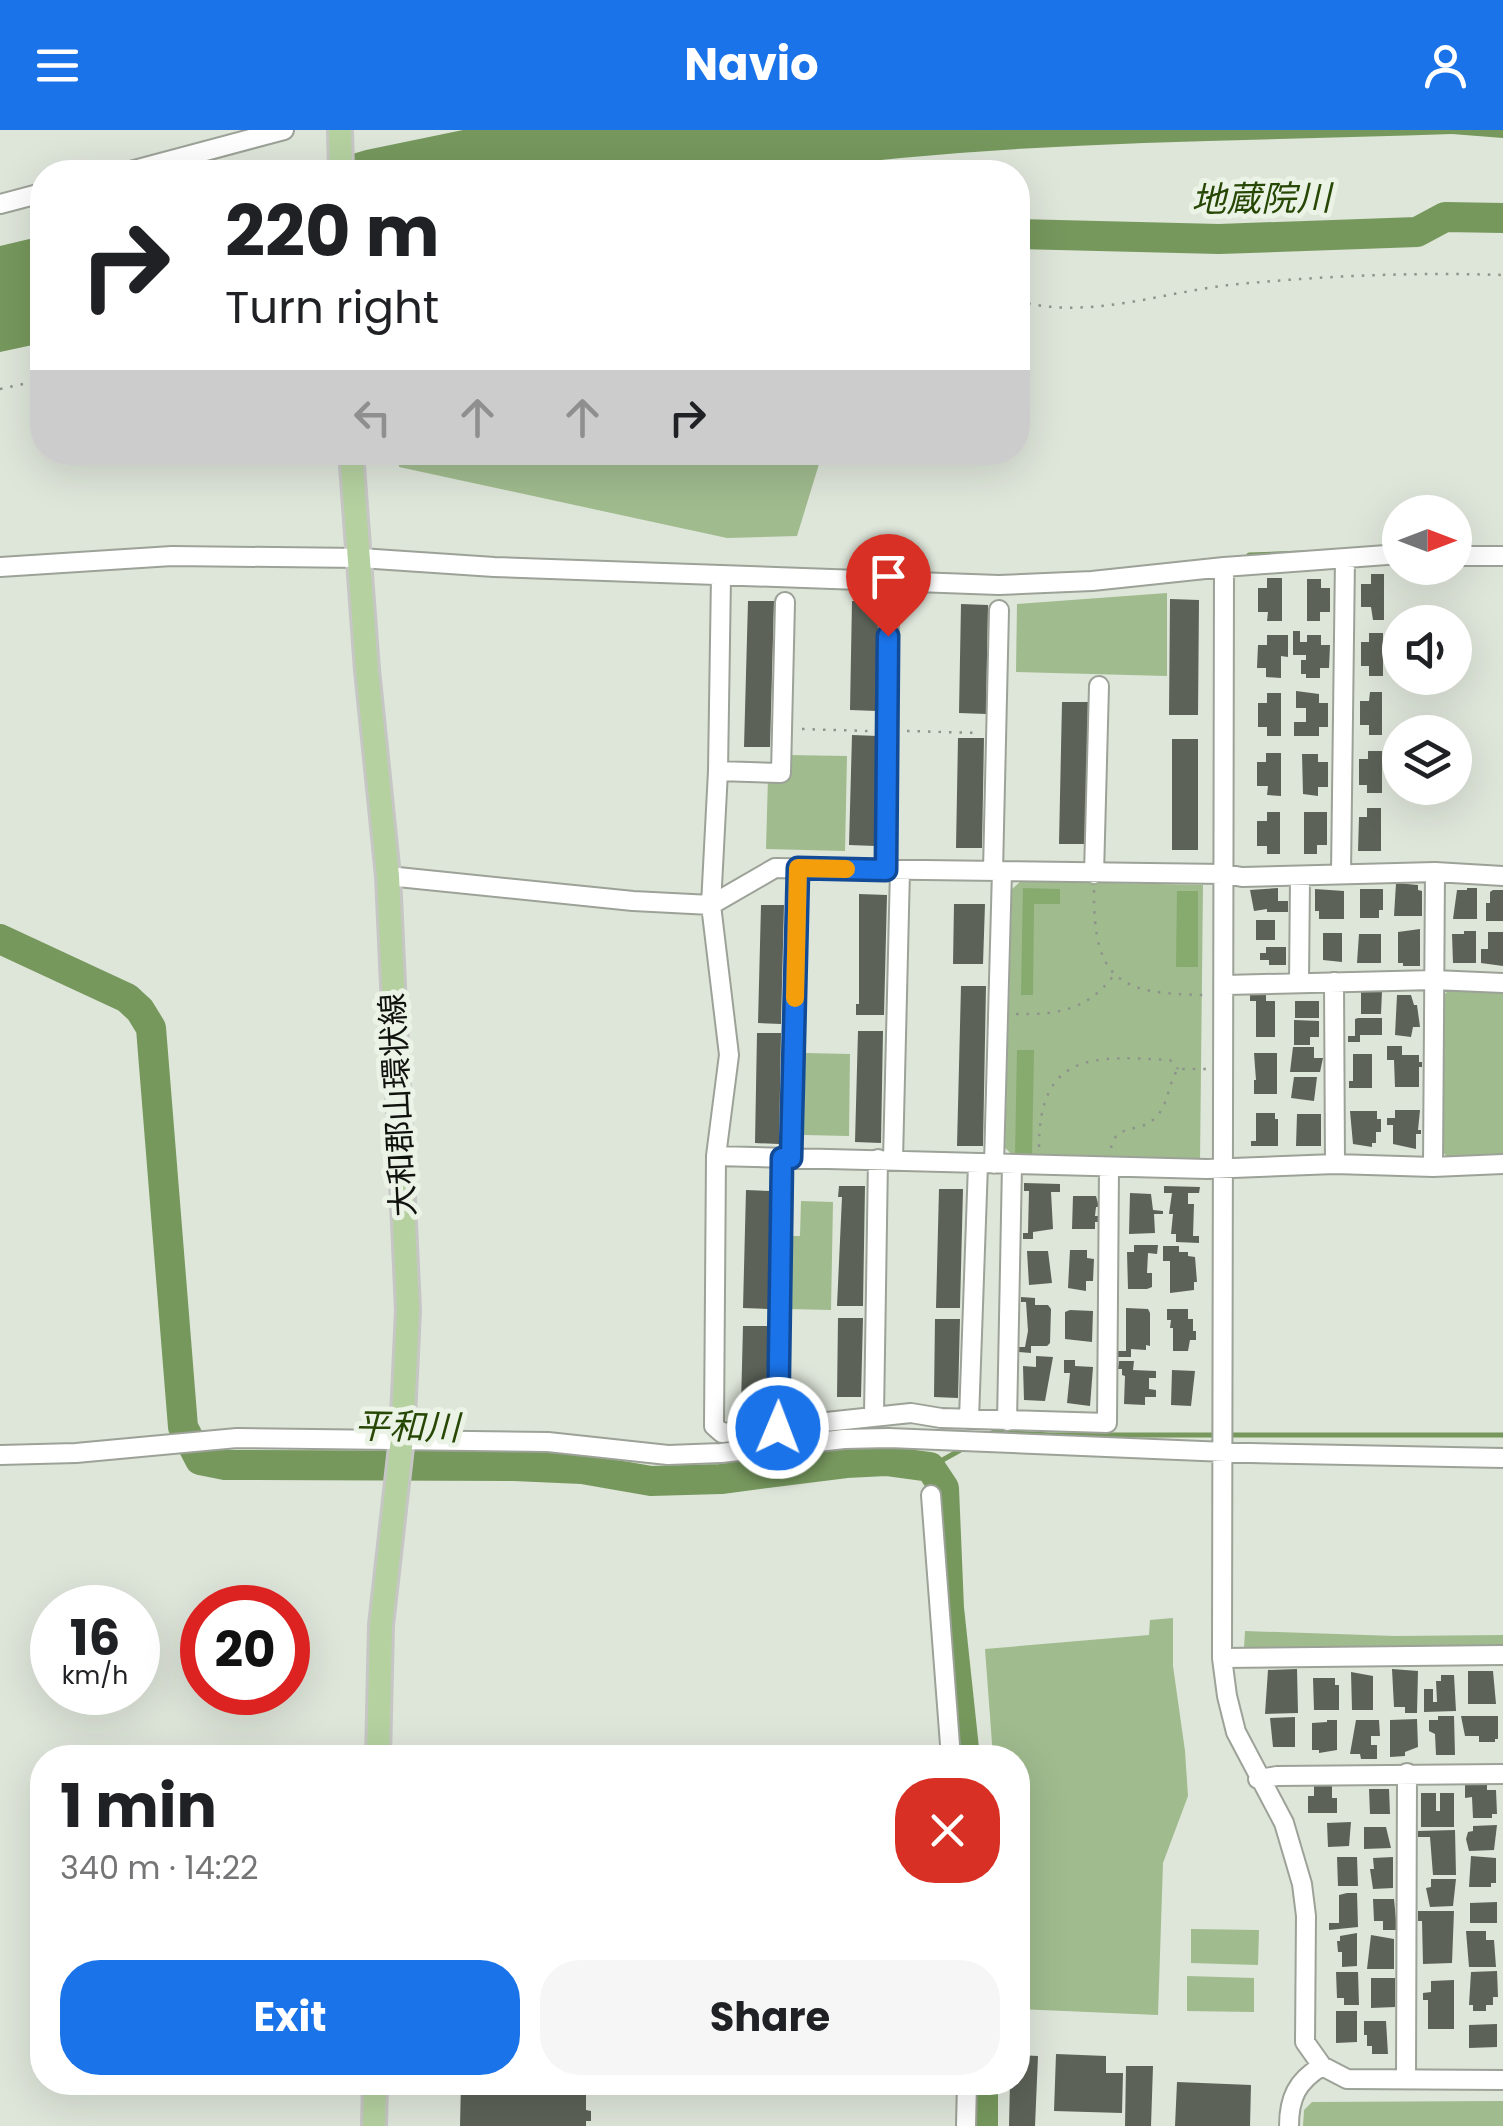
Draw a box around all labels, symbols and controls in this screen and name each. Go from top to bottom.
text: Navio [684,33,819,96]
icon: menu [30,38,85,93]
icon: person [1418,38,1473,93]
water label: 地蔵院川 [1191,173,1335,224]
text: 220 m [225,182,440,281]
icon: right [60,200,190,330]
text: Turn right [225,276,439,339]
icon: left [345,390,400,445]
icon: ahead [450,390,505,445]
icon: ahead [555,390,610,445]
icon: right [660,390,715,445]
north arrow [1382,495,1472,585]
map controls [1382,495,1472,805]
pin [846,534,931,637]
icon: arrive [861,549,916,604]
button: sound [1382,605,1472,695]
button: layers [1382,715,1472,805]
street label: 大和郡山環状線 [369,992,426,1218]
position arrow [726,1376,830,1480]
water label: 平和川 [354,1401,464,1452]
speed limit sign: 20 [180,1585,310,1715]
text: 16 [70,1602,120,1673]
text: km/h [62,1658,128,1693]
text: 1 min [60,1764,217,1848]
button: close [895,1778,1000,1883]
text: 340 m · 14:22 [60,1845,258,1890]
button: Exit [60,1960,520,2075]
button: Share [540,1960,1000,2075]

